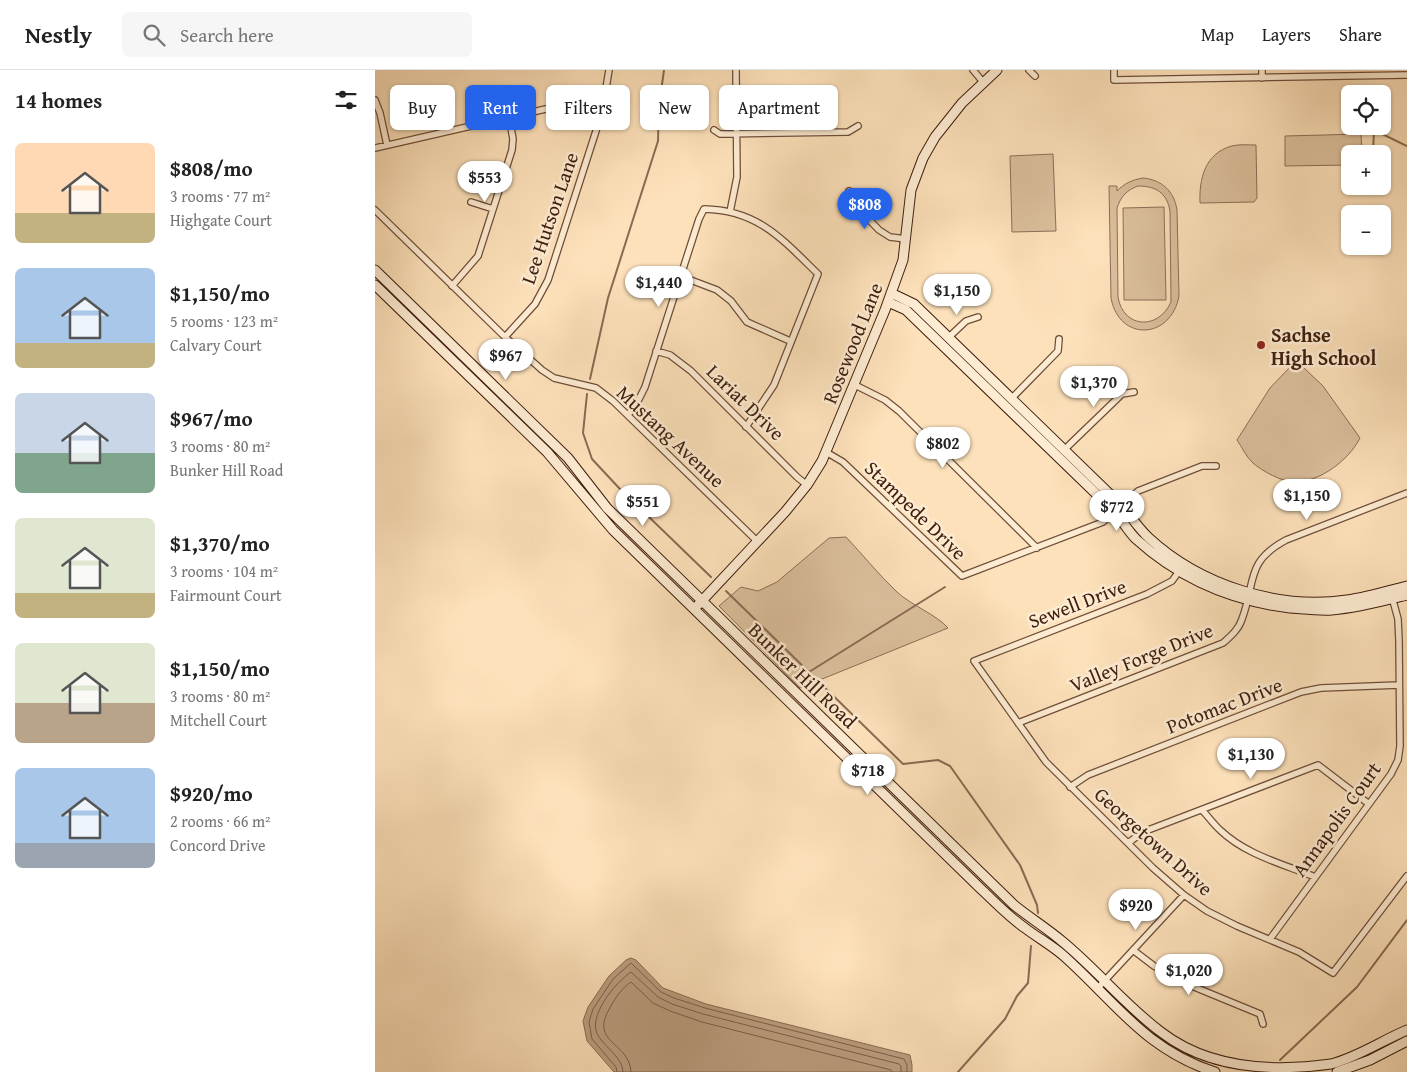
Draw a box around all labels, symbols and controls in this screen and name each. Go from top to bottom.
search box [122,12,472,57]
text: Nestly [25,17,92,52]
icon: search [140,21,168,49]
text: Search here [180,21,274,49]
text: Map [1201,21,1234,48]
text: Layers [1262,21,1311,48]
text: Share [1339,21,1382,48]
text: 14 homes [15,85,102,116]
chip: Buy [390,85,455,130]
chip: Rent [465,85,536,130]
chip: Filters [546,85,630,130]
chip: New [640,85,709,130]
chip: Apartment [719,85,838,130]
map controls [1341,85,1391,255]
button: locate [1341,85,1391,135]
icon: filters [332,86,360,114]
button: + [1341,145,1391,195]
street label: Lee Hutson Lane [513,148,585,288]
text: $808/mo [170,153,253,184]
pin: $553 [455,160,515,203]
icon: home [55,163,115,223]
text: $553 [468,165,502,189]
text: 3 rooms · 77 m² [170,184,270,208]
pin: $808 [835,188,895,230]
text: $808 [848,192,882,216]
button: − [1341,205,1391,255]
text: Highgate Court [170,208,272,232]
pin: $1,440 [618,266,700,308]
text: $1,440 [636,270,682,294]
pin: $1,150 [916,274,998,316]
text: $1,150/mo [170,278,270,309]
street label: Rosewood Lane [815,278,889,408]
text: $1,150 [934,278,980,302]
icon: home [55,288,115,348]
text: 5 rooms · 123 m² [170,309,278,333]
place label: Sachse High School [1271,320,1377,372]
text: Calvary Court [170,333,262,357]
pin: $967 [476,338,536,381]
marker: Sachse High School [1255,339,1267,351]
text: $967 [489,343,523,367]
street label: Lariat Drive [700,357,792,447]
pin: $1,370 [1053,366,1135,408]
text: $1,370 [1071,370,1117,394]
street label: Mustang Avenue [610,378,732,494]
text: $967/mo [170,403,253,434]
icon: home [55,413,115,473]
pin: $802 [913,426,973,469]
text: $802 [926,431,960,455]
text: 3 rooms · 80 m² [170,434,270,458]
street label: Stampede Drive [858,454,974,566]
text: Bunker Hill Road [170,458,283,482]
pin: $1,150 [1266,478,1348,521]
text: $1,150 [1284,483,1330,507]
pin: $551 [613,484,673,527]
text: $551 [626,489,660,513]
pin: $772 [1087,490,1147,532]
text: $772 [1100,494,1134,518]
text: $1,370/mo [170,528,270,559]
icon: home [55,538,115,598]
text: 3 rooms · 104 m² [170,559,278,583]
street label: Sewell Drive [1024,571,1130,635]
text: Fairmount Court [170,583,282,607]
street label: Bunker Hill Road [742,615,864,735]
street label: Valley Forge Drive [1065,615,1217,699]
text: $1,150/mo [170,653,270,684]
icon: home [55,663,115,723]
street label: Potomac Drive [1162,670,1286,740]
text: 3 rooms · 80 m² [170,684,270,708]
text: Mitchell Court [170,708,267,732]
pin: $1,130 [1210,738,1292,780]
text: $1,130 [1228,742,1274,766]
pin: $718 [838,754,898,796]
street label: Annapolis Court [1284,756,1388,882]
text: $718 [851,758,885,782]
text: $920/mo [170,778,253,809]
street label: Georgetown Drive [1088,780,1220,902]
icon: home [55,788,115,848]
text: 2 rooms · 66 m² [170,809,270,833]
text: Concord Drive [170,833,266,857]
pin: $920 [1106,888,1166,931]
text: $920 [1119,893,1153,917]
pin: $1,020 [1148,954,1230,996]
text: $1,020 [1166,958,1212,982]

